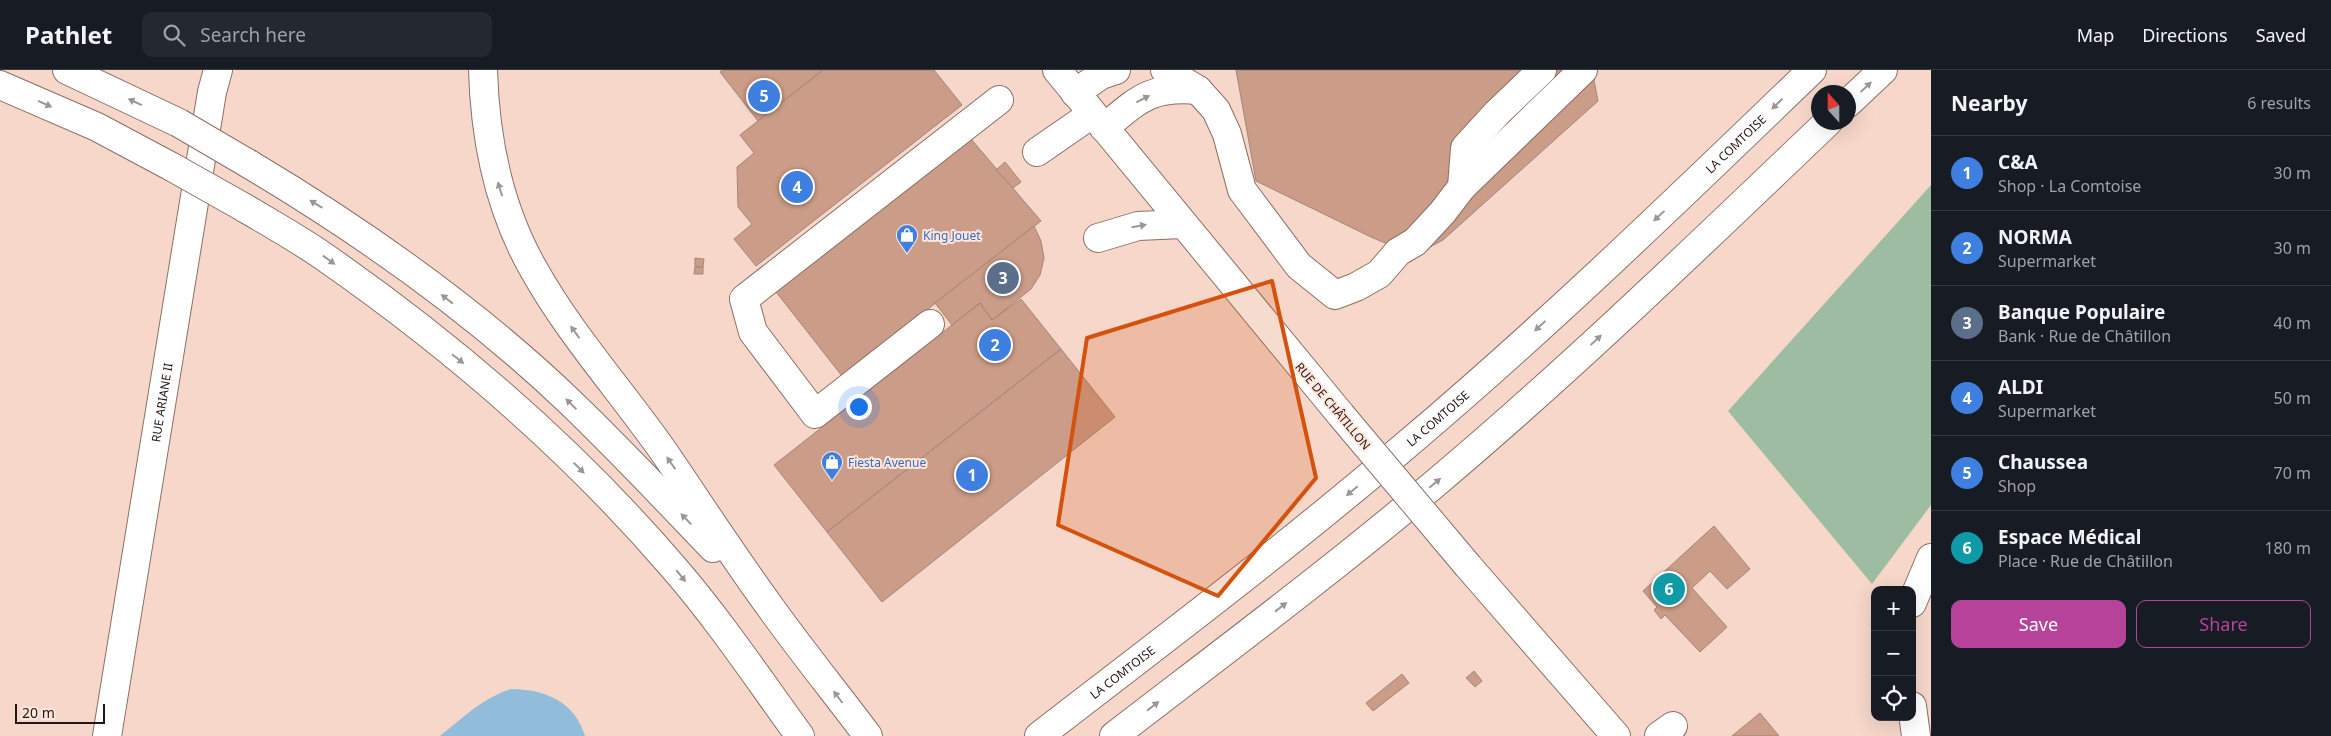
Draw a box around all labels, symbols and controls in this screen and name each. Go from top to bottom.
search box [142,12,492,57]
text: Pathlet [25,18,112,51]
icon: search [160,21,188,49]
text: Search here [200,22,306,48]
text: Map [2077,23,2114,47]
text: Directions [2142,23,2228,47]
text: Saved [2256,23,2306,47]
pin: 5 [748,77,780,115]
one-way arrow [1860,81,1872,93]
north arrow [1811,85,1856,130]
text: Nearby [1951,89,2027,117]
text: 6 results [2247,92,2311,114]
one-way arrow [1136,95,1150,103]
one-way arrow [128,98,142,106]
one-way arrow [1771,98,1783,110]
one-way arrow [38,100,52,108]
street label: LA COMTOISE [1701,111,1769,177]
text: C&A [1998,149,2038,175]
text: 1 [1962,162,1972,184]
text: 30 m [2274,162,2311,184]
pin: 4 [781,168,813,206]
text: Shop · La Comtoise [1998,175,2141,197]
one-way arrow [496,182,504,197]
one-way arrow [309,199,322,208]
one-way arrow [1654,210,1666,222]
one-way arrow [1132,222,1148,230]
shop icon: King Jouet [895,223,919,254]
text: NORMA [1998,224,2072,250]
place label: King Jouet [923,227,981,244]
text: 2 [1962,237,1972,259]
text: 30 m [2274,237,2311,259]
text: Supermarket [1998,250,2096,272]
one-way arrow [322,255,335,266]
pin: 3 [987,259,1019,297]
one-way arrow [440,294,454,304]
text: Banque Populaire [1998,299,2165,325]
text: 3 [1962,312,1972,334]
text: 40 m [2274,312,2311,334]
one-way arrow [1534,320,1546,332]
text: Bank · Rue de Châtillon [1998,325,2171,347]
one-way arrow [570,326,581,339]
pin: 2 [979,326,1011,364]
one-way arrow [1590,334,1602,346]
one-way arrow [451,353,464,364]
street label: RUE DE CHÂTILLON [1291,359,1375,453]
street label: RUE ARIANE II [147,362,176,443]
text: ALDI [1998,374,2043,400]
street label: LA COMTOISE [1403,386,1473,450]
text: 4 [1962,387,1972,409]
text: 50 m [2274,387,2311,409]
your location [846,394,872,420]
one-way arrow [566,398,578,410]
text: Supermarket [1998,400,2096,422]
text: Chaussea [1998,449,2088,475]
shop icon: Fiesta Avenue [820,450,844,481]
place label: Fiesta Avenue [848,454,926,471]
pin: 1 [956,456,988,494]
one-way arrow [666,457,676,470]
one-way arrow [573,461,585,473]
text: 5 [1962,462,1972,484]
text: 70 m [2274,462,2311,484]
text: Shop [1998,475,2036,497]
one-way arrow [1429,478,1442,489]
one-way arrow [1346,485,1359,496]
one-way arrow [680,514,692,526]
text: Espace Médical [1998,524,2141,550]
text: 6 [1962,537,1972,559]
text: 180 m [2264,537,2311,559]
text: Place · Rue de Châtillon [1998,550,2173,572]
one-way arrow [676,569,687,582]
pin: 6 [1653,570,1685,608]
map controls [1871,586,1916,721]
button: + [1871,586,1916,631]
button: Save [1951,600,2126,648]
button: Share [2136,600,2311,648]
one-way arrow [1275,601,1288,612]
button: − [1871,631,1916,676]
street label: LA COMTOISE [1086,642,1158,702]
button: locate [1871,676,1916,721]
one-way arrow [833,691,844,704]
scale bar [15,701,105,724]
one-way arrow [1146,701,1159,712]
text: 20 m [22,703,55,722]

